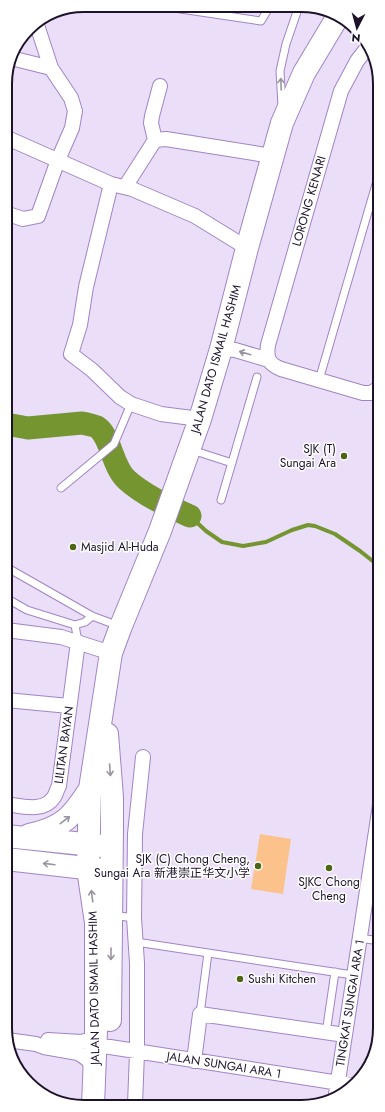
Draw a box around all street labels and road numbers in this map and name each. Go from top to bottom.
street label: LORONG KENARI [288,154,330,248]
street label: JALAN DATO ISMAIL HASHIM [186,282,246,437]
street label: LILITAN BAYAN [50,705,78,785]
street label: JALAN DATO ISMAIL HASHIM [84,911,104,1067]
street label: TINGKAT SUNGAI ARA 1 [331,938,369,1068]
street label: JALAN SUNGAI ARA 1 [163,1047,283,1083]

